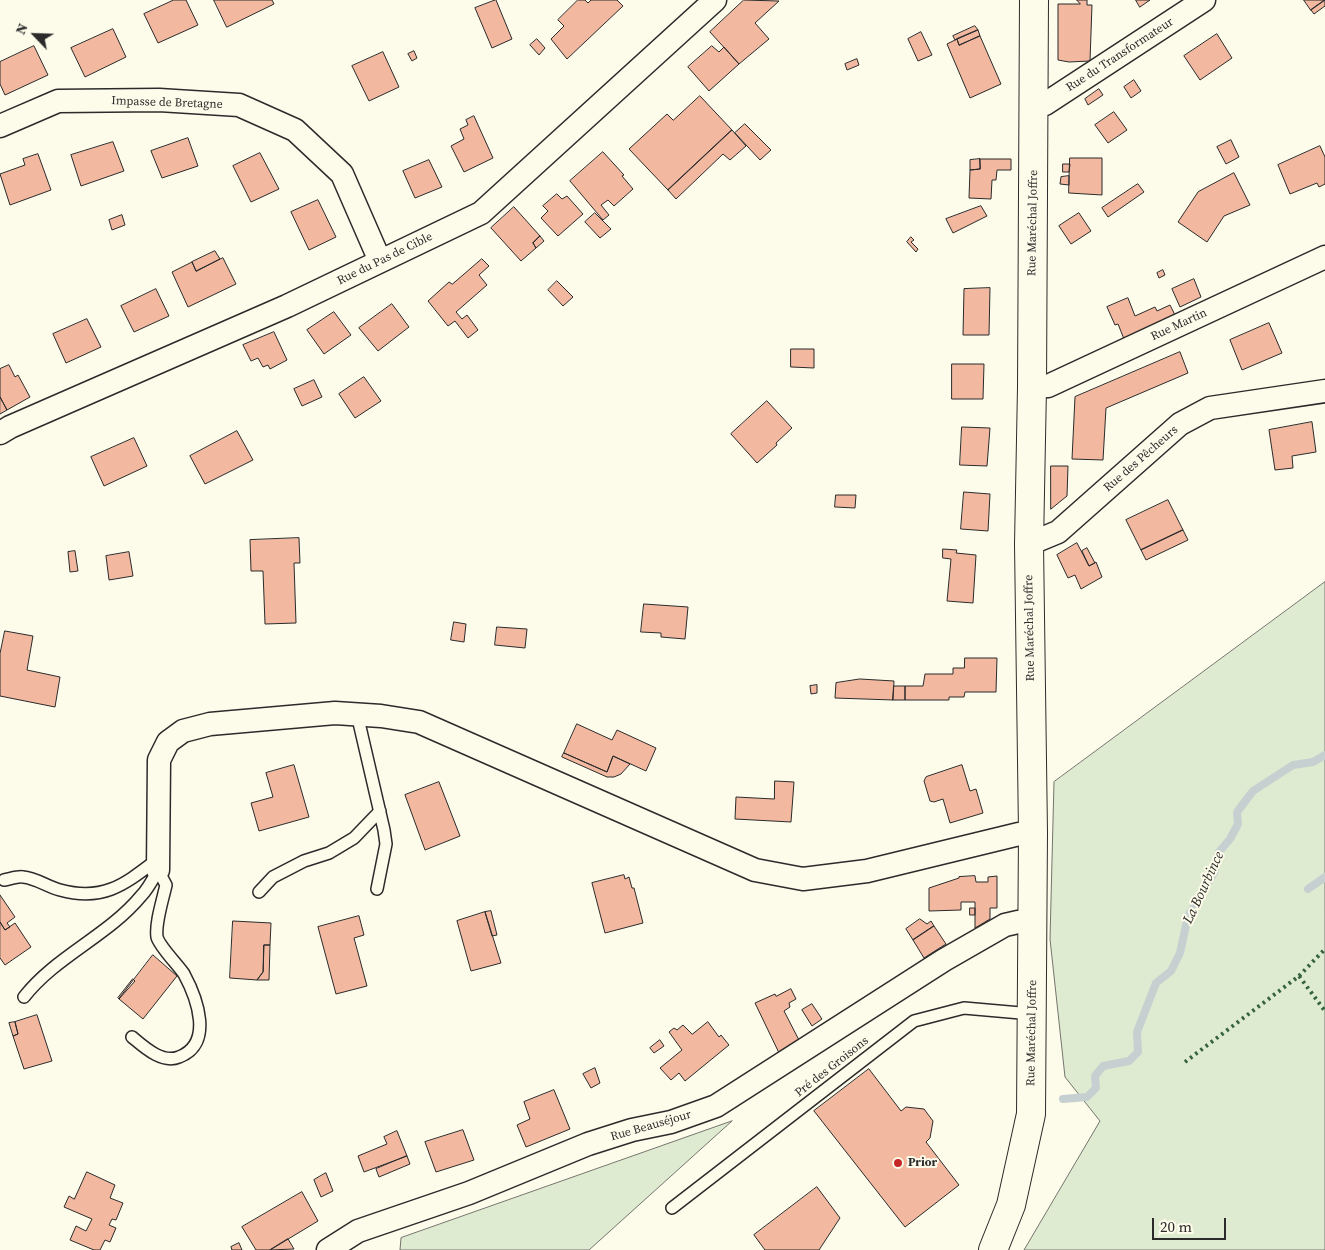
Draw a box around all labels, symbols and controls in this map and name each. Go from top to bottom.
north arrow [10,10,60,60]
street label: Rue du Transformateur [1064,15,1176,95]
text: N [10,20,33,38]
street label: Impasse de Bretagne [111,94,223,112]
street label: Rue Maréchal Joffre [1025,170,1041,276]
street label: Rue du Pas de Cible [335,230,435,288]
street label: Rue Martin [1149,306,1209,344]
street label: Rue des Pêcheurs [1101,423,1181,495]
street label: Rue Maréchal Joffre [1022,575,1038,681]
water label: La Bourbince [1180,849,1228,927]
street label: Rue Maréchal Joffre [1024,980,1040,1086]
street label: Pré des Groisons [792,1034,872,1100]
street label: Rue Beauséjour [609,1108,693,1144]
place label: Prior [908,1156,937,1170]
marker: Prior [892,1157,904,1169]
scale bar [1155,1208,1229,1240]
text: 20 m [1160,1216,1192,1237]

